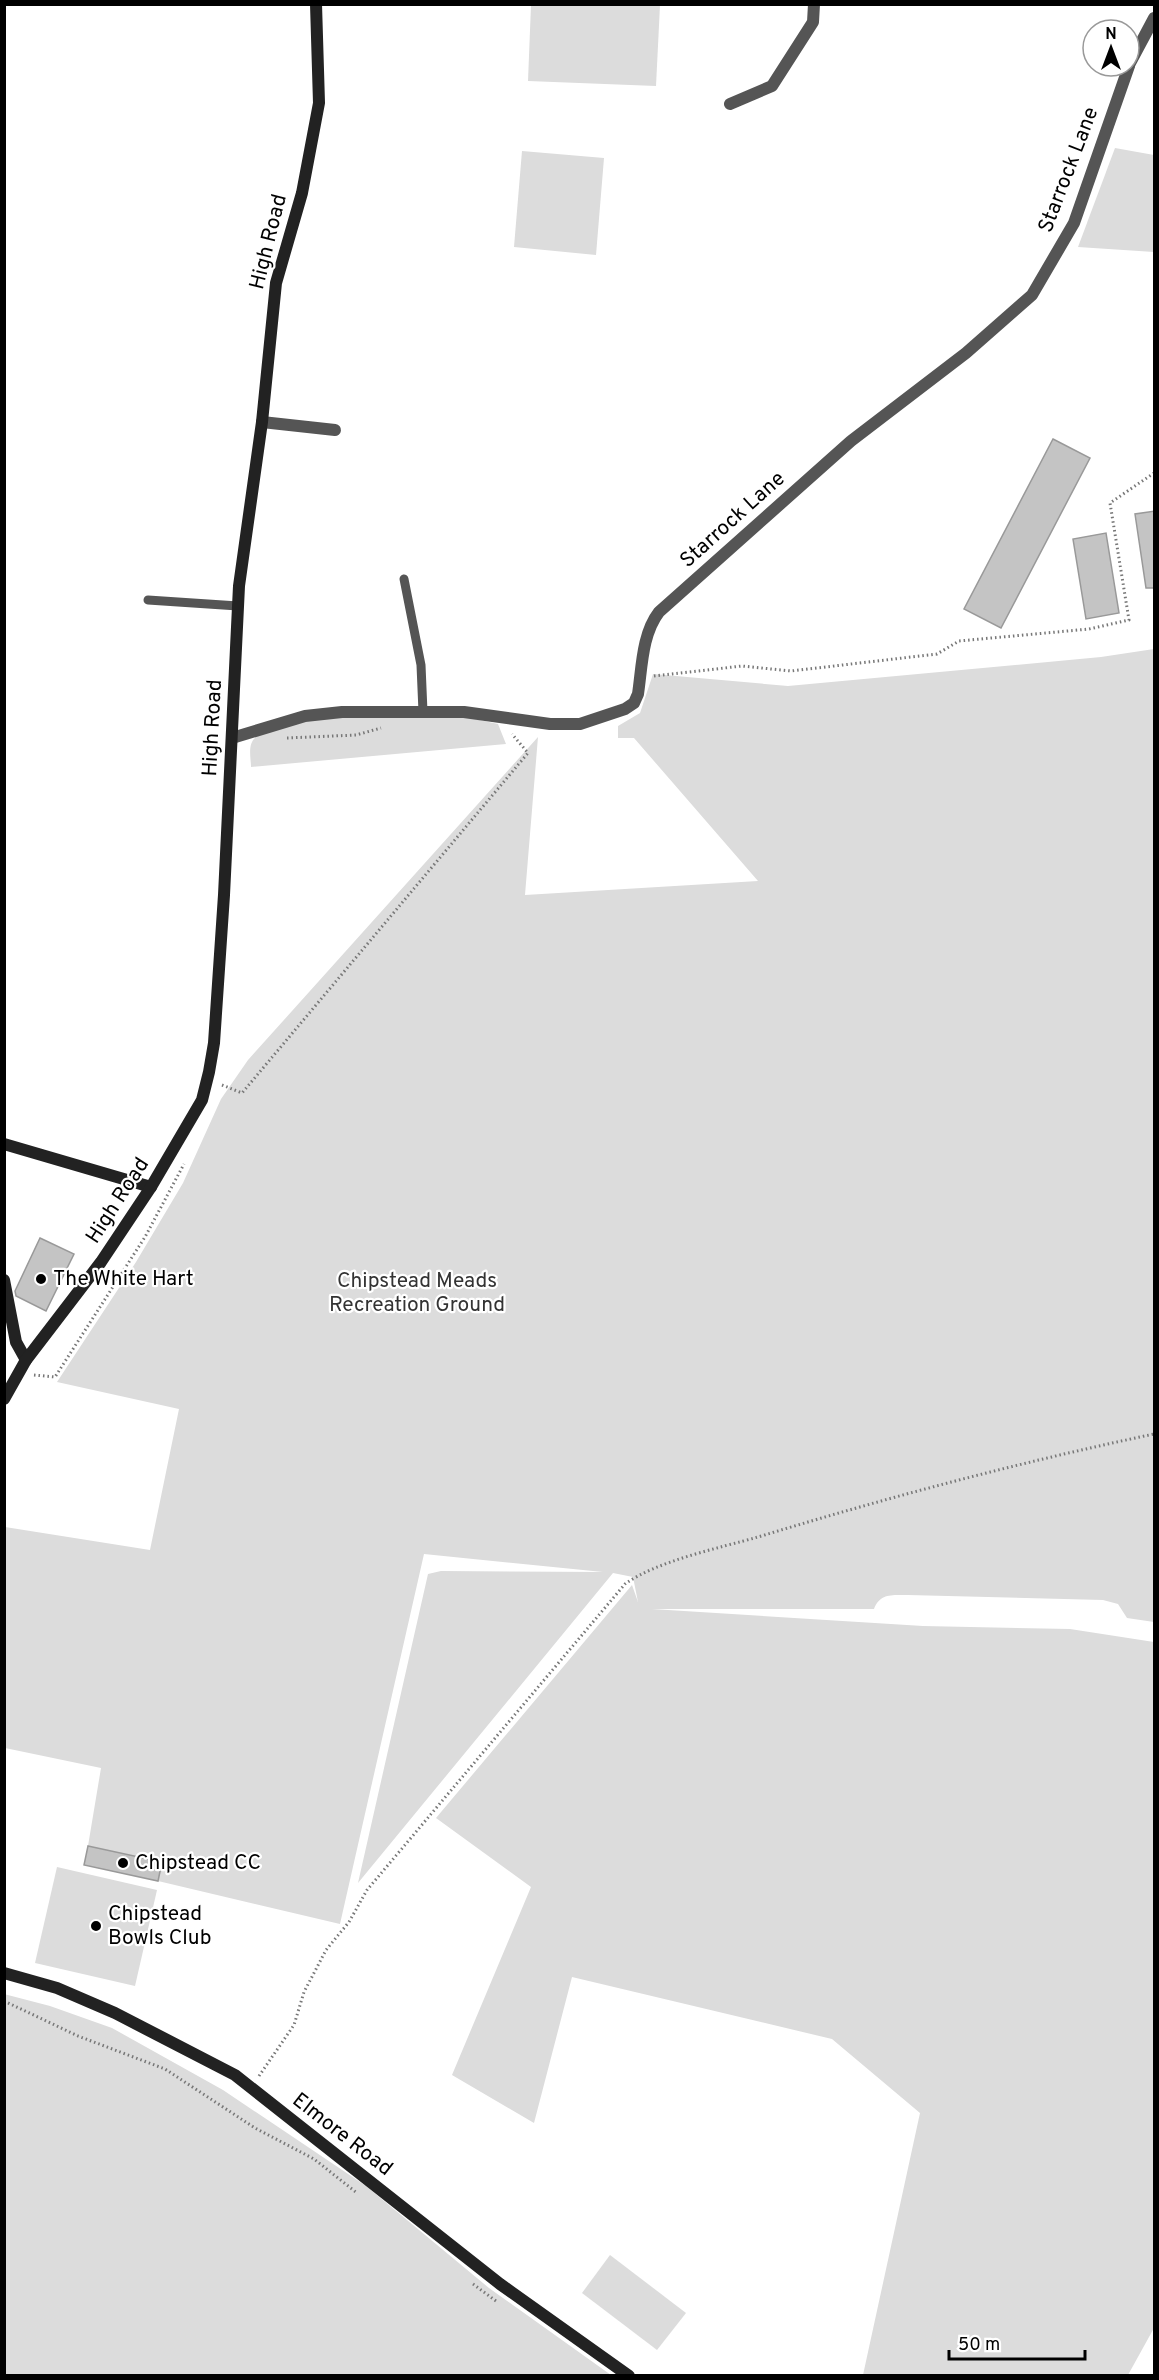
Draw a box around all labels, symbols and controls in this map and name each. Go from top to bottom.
north arrow [1081,18,1141,78]
text: N [1105,25,1117,45]
street label: Starrock Lane [1033,103,1105,237]
street label: High Road [244,192,294,292]
street label: Starrock Lane [675,466,791,574]
street label: High Road [197,679,229,777]
street label: High Road [80,1153,156,1249]
place label: The White Hart [53,1266,194,1293]
park label: Chipstead Meads Recreation Ground [329,1268,505,1319]
marker: The White Hart [34,1272,48,1286]
place label: Chipstead CC [135,1850,261,1877]
marker: Chipstead CC [116,1856,130,1870]
place label: Chipstead Bowls Club [108,1901,212,1952]
marker: Chipstead Bowls Club [89,1919,103,1933]
street label: Elmore Road [286,2087,398,2183]
scale bar [949,2323,1086,2361]
text: 50 m [958,2334,1000,2357]

